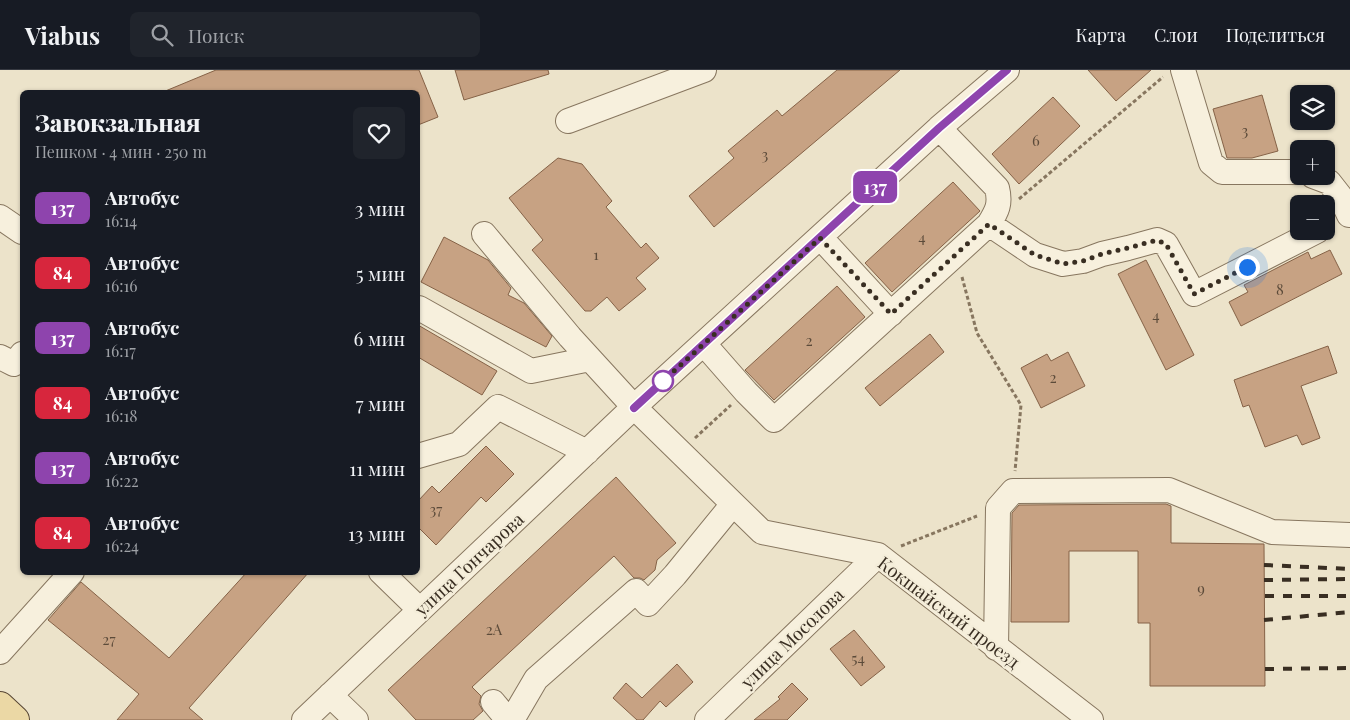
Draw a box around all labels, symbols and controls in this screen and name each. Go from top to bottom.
search box [130,12,480,57]
text: Viabus [25,19,100,51]
icon: search [148,21,176,49]
text: Поиск [188,22,244,48]
text: Карта [1075,23,1126,47]
text: Слои [1154,23,1198,47]
text: Поделиться [1226,23,1325,47]
map controls [1290,85,1335,240]
button: layers [1290,85,1335,130]
text: Завокзальная [35,106,201,138]
button: heart [353,107,405,159]
house number: 3 [1242,120,1249,140]
house number: 6 [1032,130,1040,150]
button: + [1290,140,1335,185]
text: Пешком · 4 мин · 250 m [35,141,207,162]
house number: 3 [762,144,769,164]
line badge: 137 [846,171,904,203]
text: 137 [863,175,887,199]
text: Автобус [105,184,180,210]
text: 3 мин [355,195,405,221]
button: − [1290,195,1335,240]
text: 137 [51,196,74,220]
text: 16:14 [105,210,137,231]
house number: 4 [918,227,926,247]
house number: 1 [593,244,599,264]
text: Автобус [105,249,180,275]
your location [1235,255,1260,280]
text: 5 мин [356,260,405,286]
text: 84 [53,261,72,285]
text: 16:16 [105,275,138,296]
house number: 8 [1276,279,1284,299]
house number: 4 [1152,305,1160,325]
text: Автобус [105,314,180,340]
text: 6 мин [353,325,405,351]
text: 137 [51,326,74,350]
house number: 2 [805,330,813,350]
text: 16:17 [105,340,136,361]
house number: 2 [1049,367,1057,387]
unlabelled marker [652,370,674,392]
text: Автобус [105,379,180,405]
text: 7 мин [356,390,405,416]
text: 84 [53,391,72,415]
text: 16:18 [105,405,138,426]
text: Автобус [105,444,180,470]
text: 11 мин [349,455,405,481]
text: 137 [51,456,74,480]
text: 16:22 [105,470,139,491]
house number: 37 [430,499,442,519]
street label: улица Гончарова [409,507,529,622]
text: Автобус [105,509,180,535]
text: 13 мин [348,520,405,546]
text: 84 [53,521,72,545]
text: 16:24 [105,535,139,556]
street label: Кокшайский проезд [873,551,1025,674]
house number: 9 [1197,578,1205,598]
street label: улица Мосолова [735,583,849,694]
house number: 2А [486,619,503,639]
house number: 27 [102,629,116,649]
house number: 54 [851,648,865,668]

